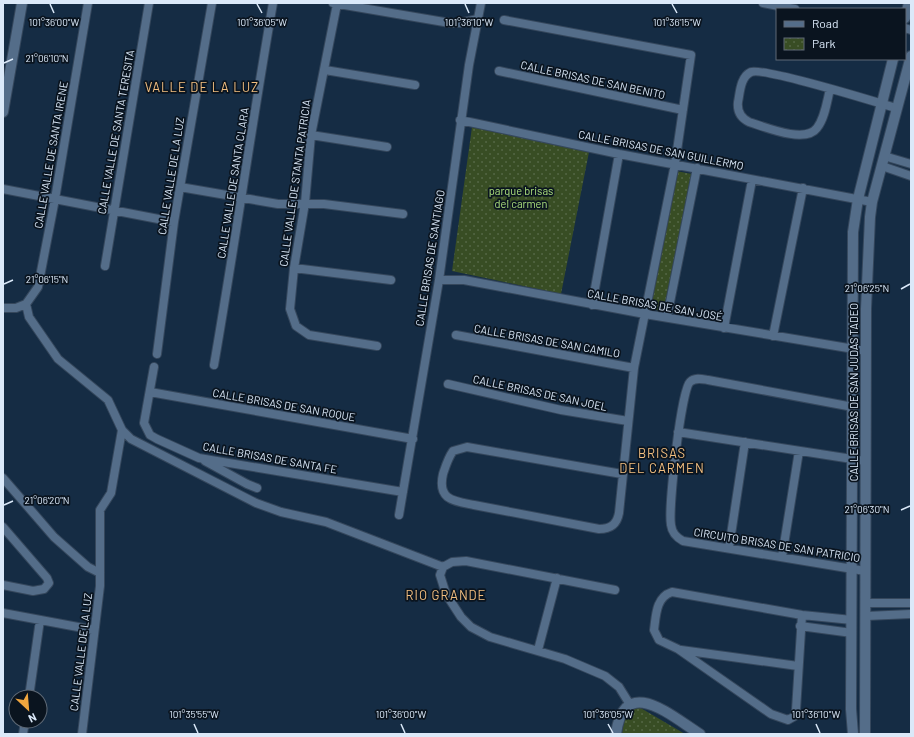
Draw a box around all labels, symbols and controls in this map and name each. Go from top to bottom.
legend [776,8,906,60]
text: 101°36'00"W [29,16,79,28]
text: 101°36'05"W [237,16,287,28]
text: 101°36'10"W [445,16,493,28]
text: 101°36'15"W [653,16,701,28]
text: Road [812,16,839,30]
text: Park [812,36,836,50]
street label: CALLE VALLE DE SANTA TERESITA [95,48,136,215]
text: 21°06'10"N [25,52,69,64]
street label: CALLE BRISAS DE SAN BENITO [520,58,667,101]
district label: VALLE DE LA LUZ [145,79,259,95]
street label: CALLE VALLE DE SANTA IRENE [31,80,70,229]
street label: CALLE VALLE DE STANTA PATRICIA [276,98,313,267]
street label: CALLE VALLE DE SANTA CLARA [214,106,251,259]
street label: CALLE VALLE DE LA LUZ [155,116,186,236]
street label: CALLE BRISAS DE SAN GUILLERMO [577,127,745,172]
park label: parque brisas del carmen [489,184,553,210]
street label: CALLE BRISAS DE SANTIAGO [412,189,447,327]
text: 21°06'15"N [26,273,68,285]
text: 21°06'25"N [845,282,889,294]
street label: CALLE BRISAS DE SAN JOSÉ [586,286,724,323]
street label: CALLE BRISAS DE SAN JUDAS TADEO [847,303,860,481]
street label: CALLE BRISAS DE SAN CAMILO [473,321,621,360]
street label: CALLE BRISAS DE SAN JOEL [472,372,608,413]
street label: CALLE BRISAS DE SAN ROQUE [212,386,357,424]
street label: CALLE BRISAS DE SANTA FE [202,439,339,476]
district label: BRISAS DEL CARMEN [619,445,705,476]
text: 21°06'20"N [24,494,70,506]
text: 21°06'30"N [845,503,889,515]
street label: CIRCUITO BRISAS DE SAN PATRICIO [693,525,861,564]
district label: RIO GRANDE [406,587,486,603]
street label: CALLE VALLE DE LA LUZ [67,592,94,712]
north arrow [8,689,48,729]
text: 101°35'55"W [169,708,219,720]
text: 101°36'00"W [376,708,426,720]
text: 101°36'05"W [583,708,633,720]
text: 101°36'10"W [792,708,840,720]
text: N [26,711,39,726]

